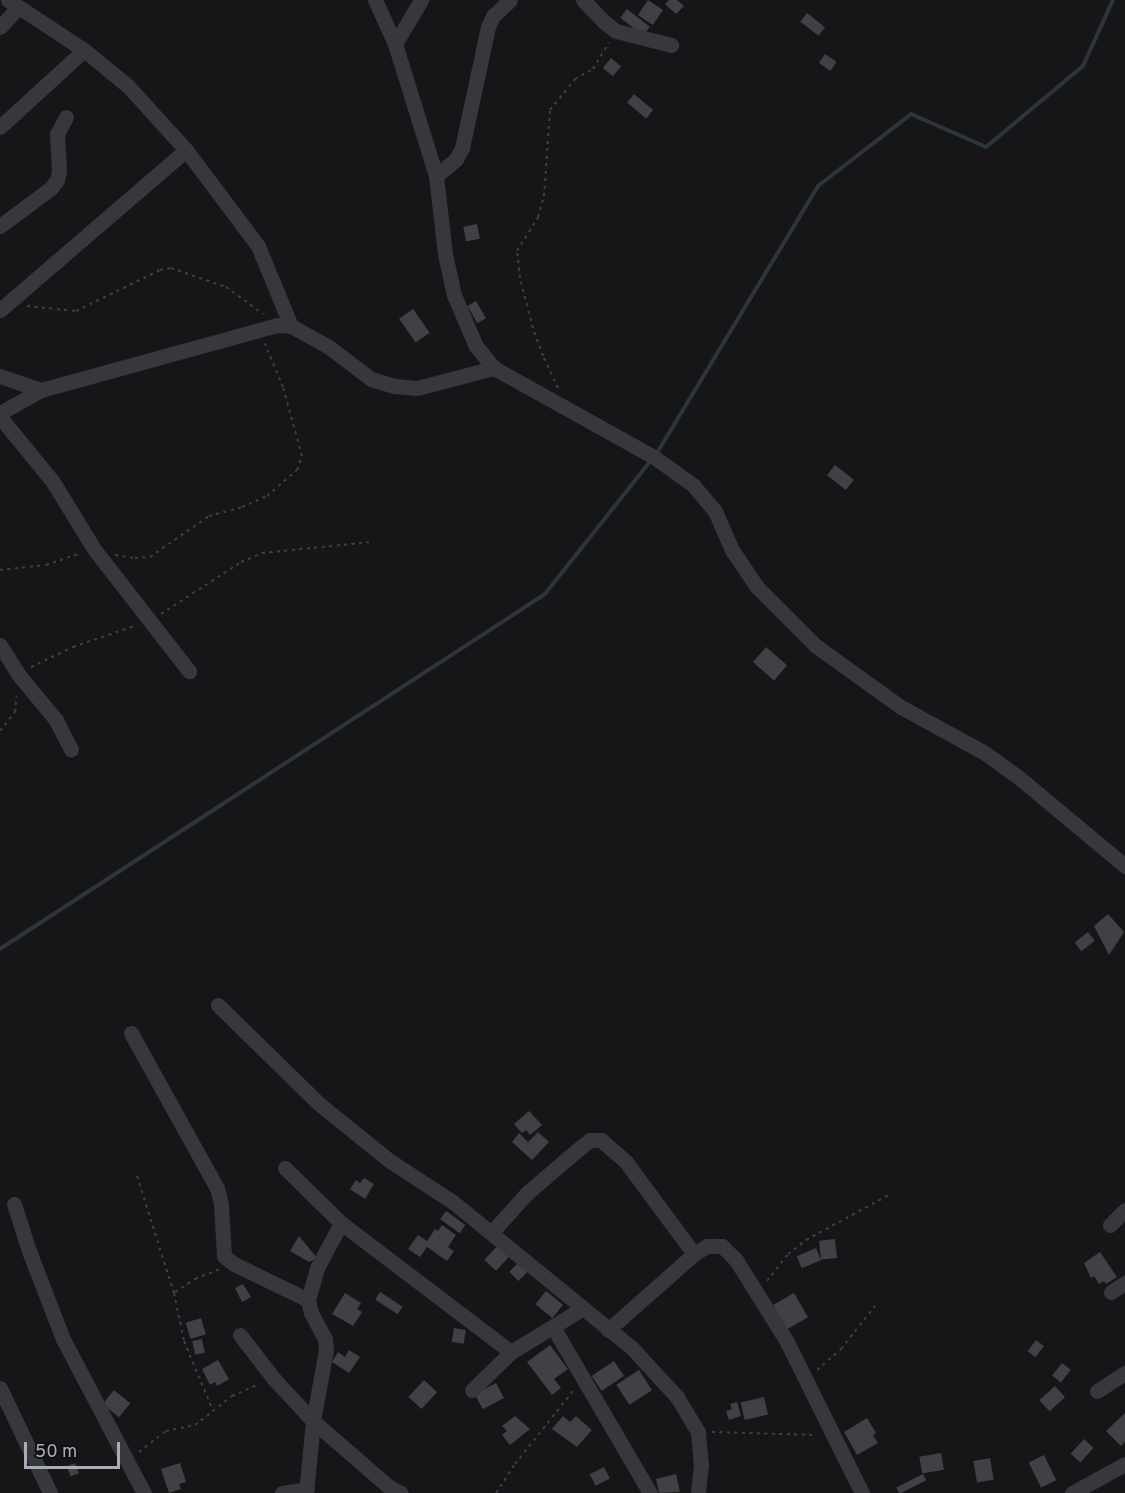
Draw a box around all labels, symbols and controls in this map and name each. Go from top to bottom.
scale bar [27,1430,123,1468]
text: 50 m [35,1441,77,1464]

